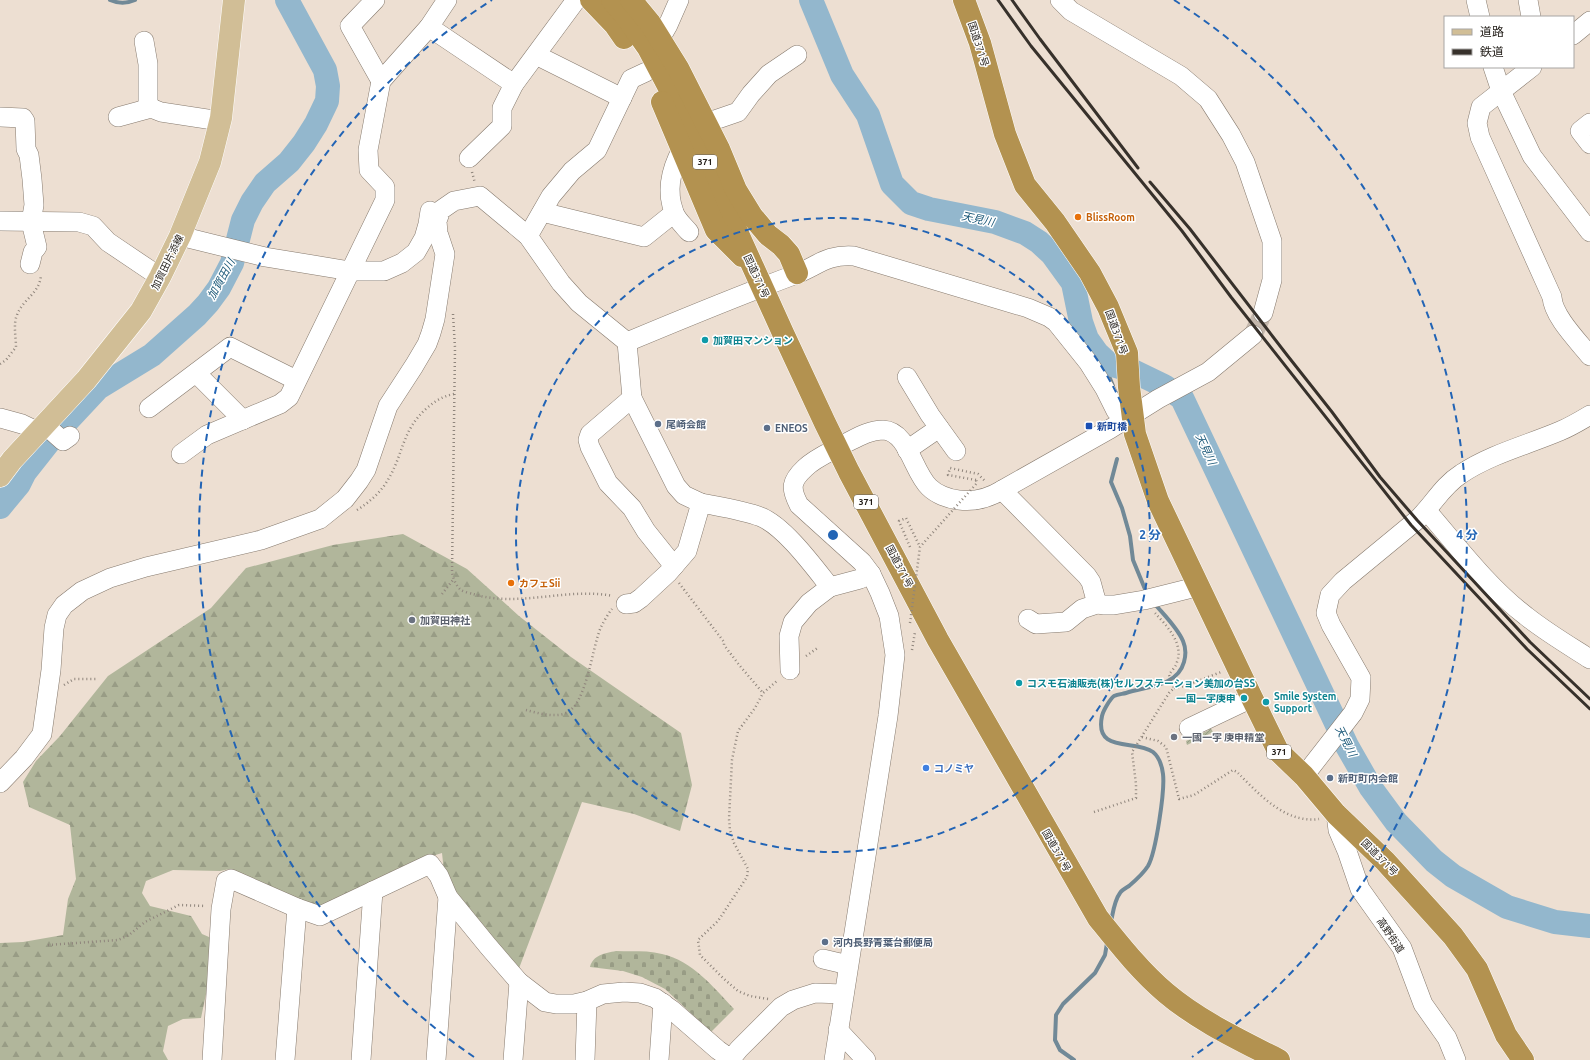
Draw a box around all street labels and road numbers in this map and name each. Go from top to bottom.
street label: 国道371号 [966,20,991,68]
road number: 371 [693,155,717,169]
street label: 加賀田片添線 [149,233,186,292]
street label: 国道371号 [742,253,771,300]
street label: 国道371号 [1103,308,1130,356]
road number: 371 [854,495,878,509]
street label: 国道371号 [884,543,915,590]
road number: 371 [1267,745,1291,759]
street label: 国道371号 [1040,827,1073,873]
street label: 国道371号 [1359,837,1400,878]
street label: 高野街道 [1375,916,1406,955]

